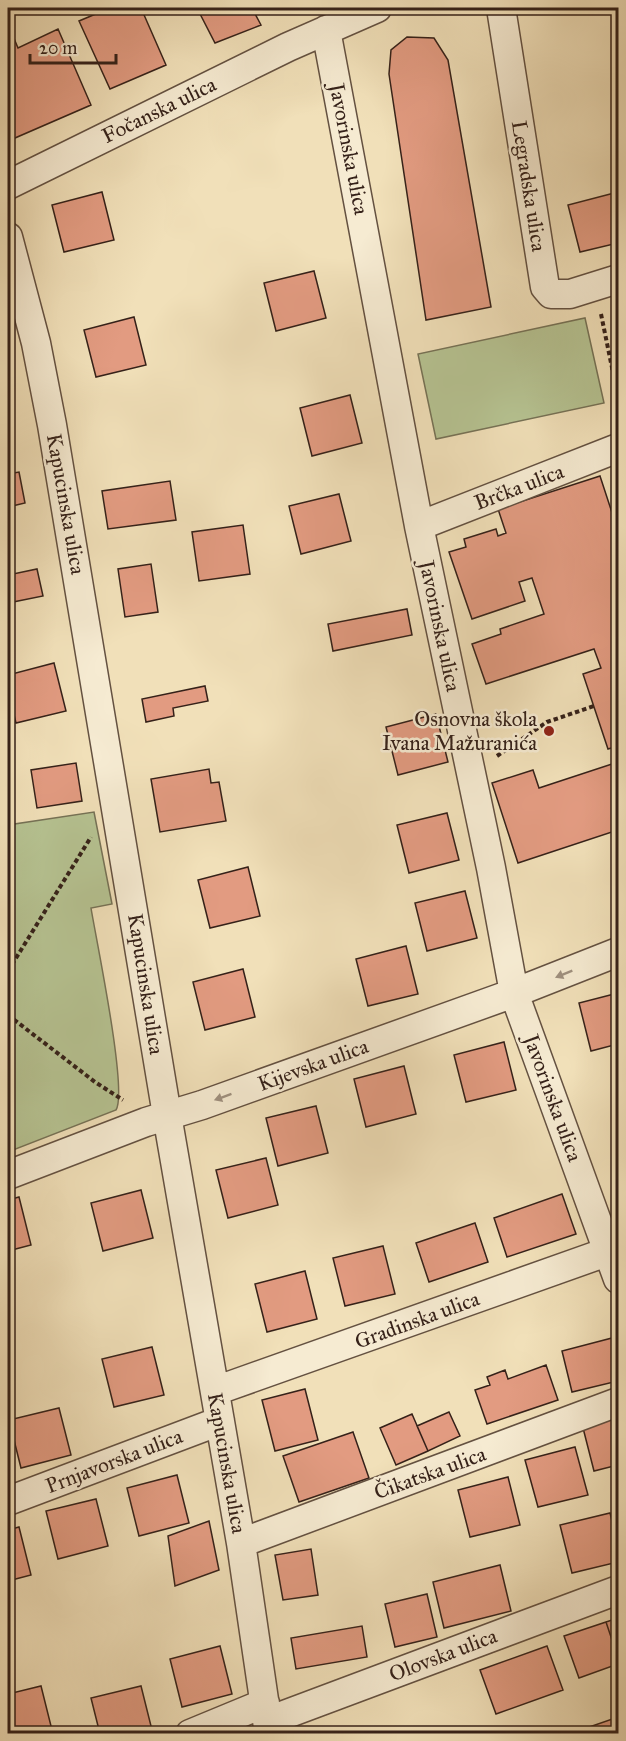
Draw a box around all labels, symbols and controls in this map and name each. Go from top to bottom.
scale bar [30,27,116,65]
text: 20 m [39,37,77,59]
street label: Fočanska ulica [98,71,221,149]
street label: Javorinska ulica [323,79,375,217]
street label: Legradska ulica [506,119,552,254]
street label: Kapucinska ulica [41,432,91,577]
street label: Brčka ulica [471,458,568,516]
street label: Javorinska ulica [413,556,467,694]
place label: Osnovna škola Ivana Mažuranića [382,706,537,756]
marker: Osnovna škola Ivana Mažuranića [542,724,556,738]
street label: Kapucinska ulica [122,912,170,1057]
one-way arrow [555,970,573,979]
street label: Javorinska ulica [517,1029,588,1165]
street label: Kijevska ulica [254,1033,372,1097]
one-way arrow [214,1093,232,1103]
street label: Gradinska ulica [351,1285,483,1355]
street label: Kapucinska ulica [202,1391,252,1536]
street label: Prnjavorska ulica [42,1423,186,1499]
street label: Čikatska ulica [371,1441,490,1505]
street label: Olovska ulica [385,1623,501,1687]

